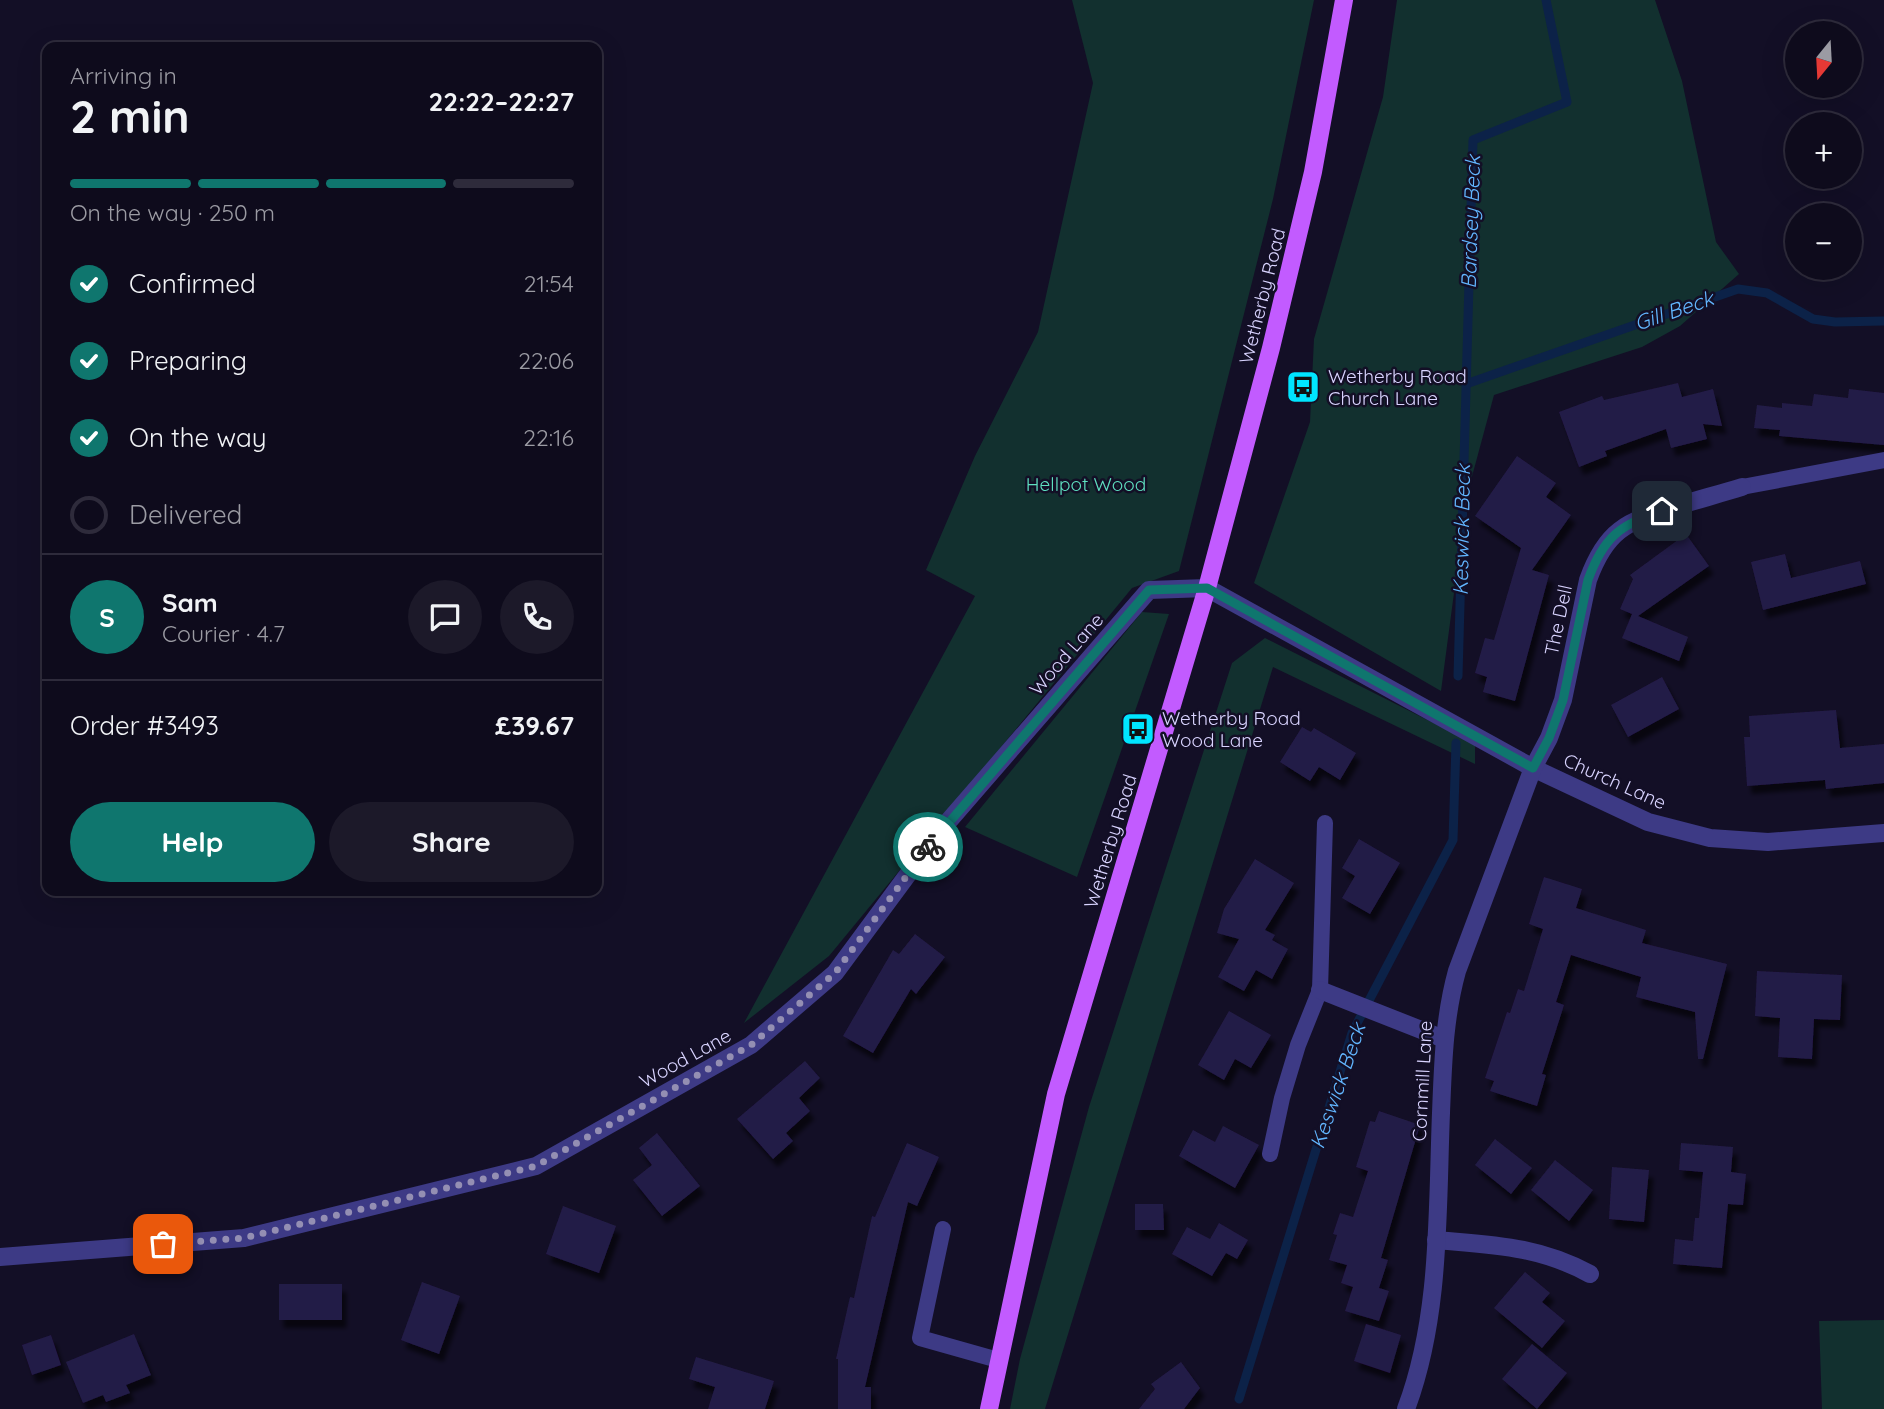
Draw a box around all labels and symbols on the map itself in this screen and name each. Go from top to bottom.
north arrow [1785,21,1862,98]
water label: Bardsey Beck [1455,153,1485,289]
street label: Wetherby Road [1234,226,1290,366]
water label: Gill Beck [1631,284,1718,336]
place label: Wetherby Road Church Lane [1328,364,1467,410]
bus stop icon: Wetherby Road Church Lane [1284,368,1322,406]
water label: Keswick Beck [1447,462,1475,596]
park label: Hellpot Wood [1026,472,1146,496]
pin [1632,481,1692,541]
street label: The Dell [1539,583,1577,657]
street label: Wood Lane [1024,608,1108,700]
place label: Wetherby Road Wood Lane [1162,706,1301,752]
bus stop icon: Wetherby Road Wood Lane [1119,710,1157,748]
street label: Church Lane [1560,748,1670,814]
street label: Wetherby Road [1078,771,1142,911]
courier [893,812,963,882]
water label: Keswick Beck [1303,1018,1371,1152]
street label: Cornmill Lane [1407,1020,1437,1142]
street label: Wood Lane [635,1023,735,1093]
pin [133,1214,193,1274]

